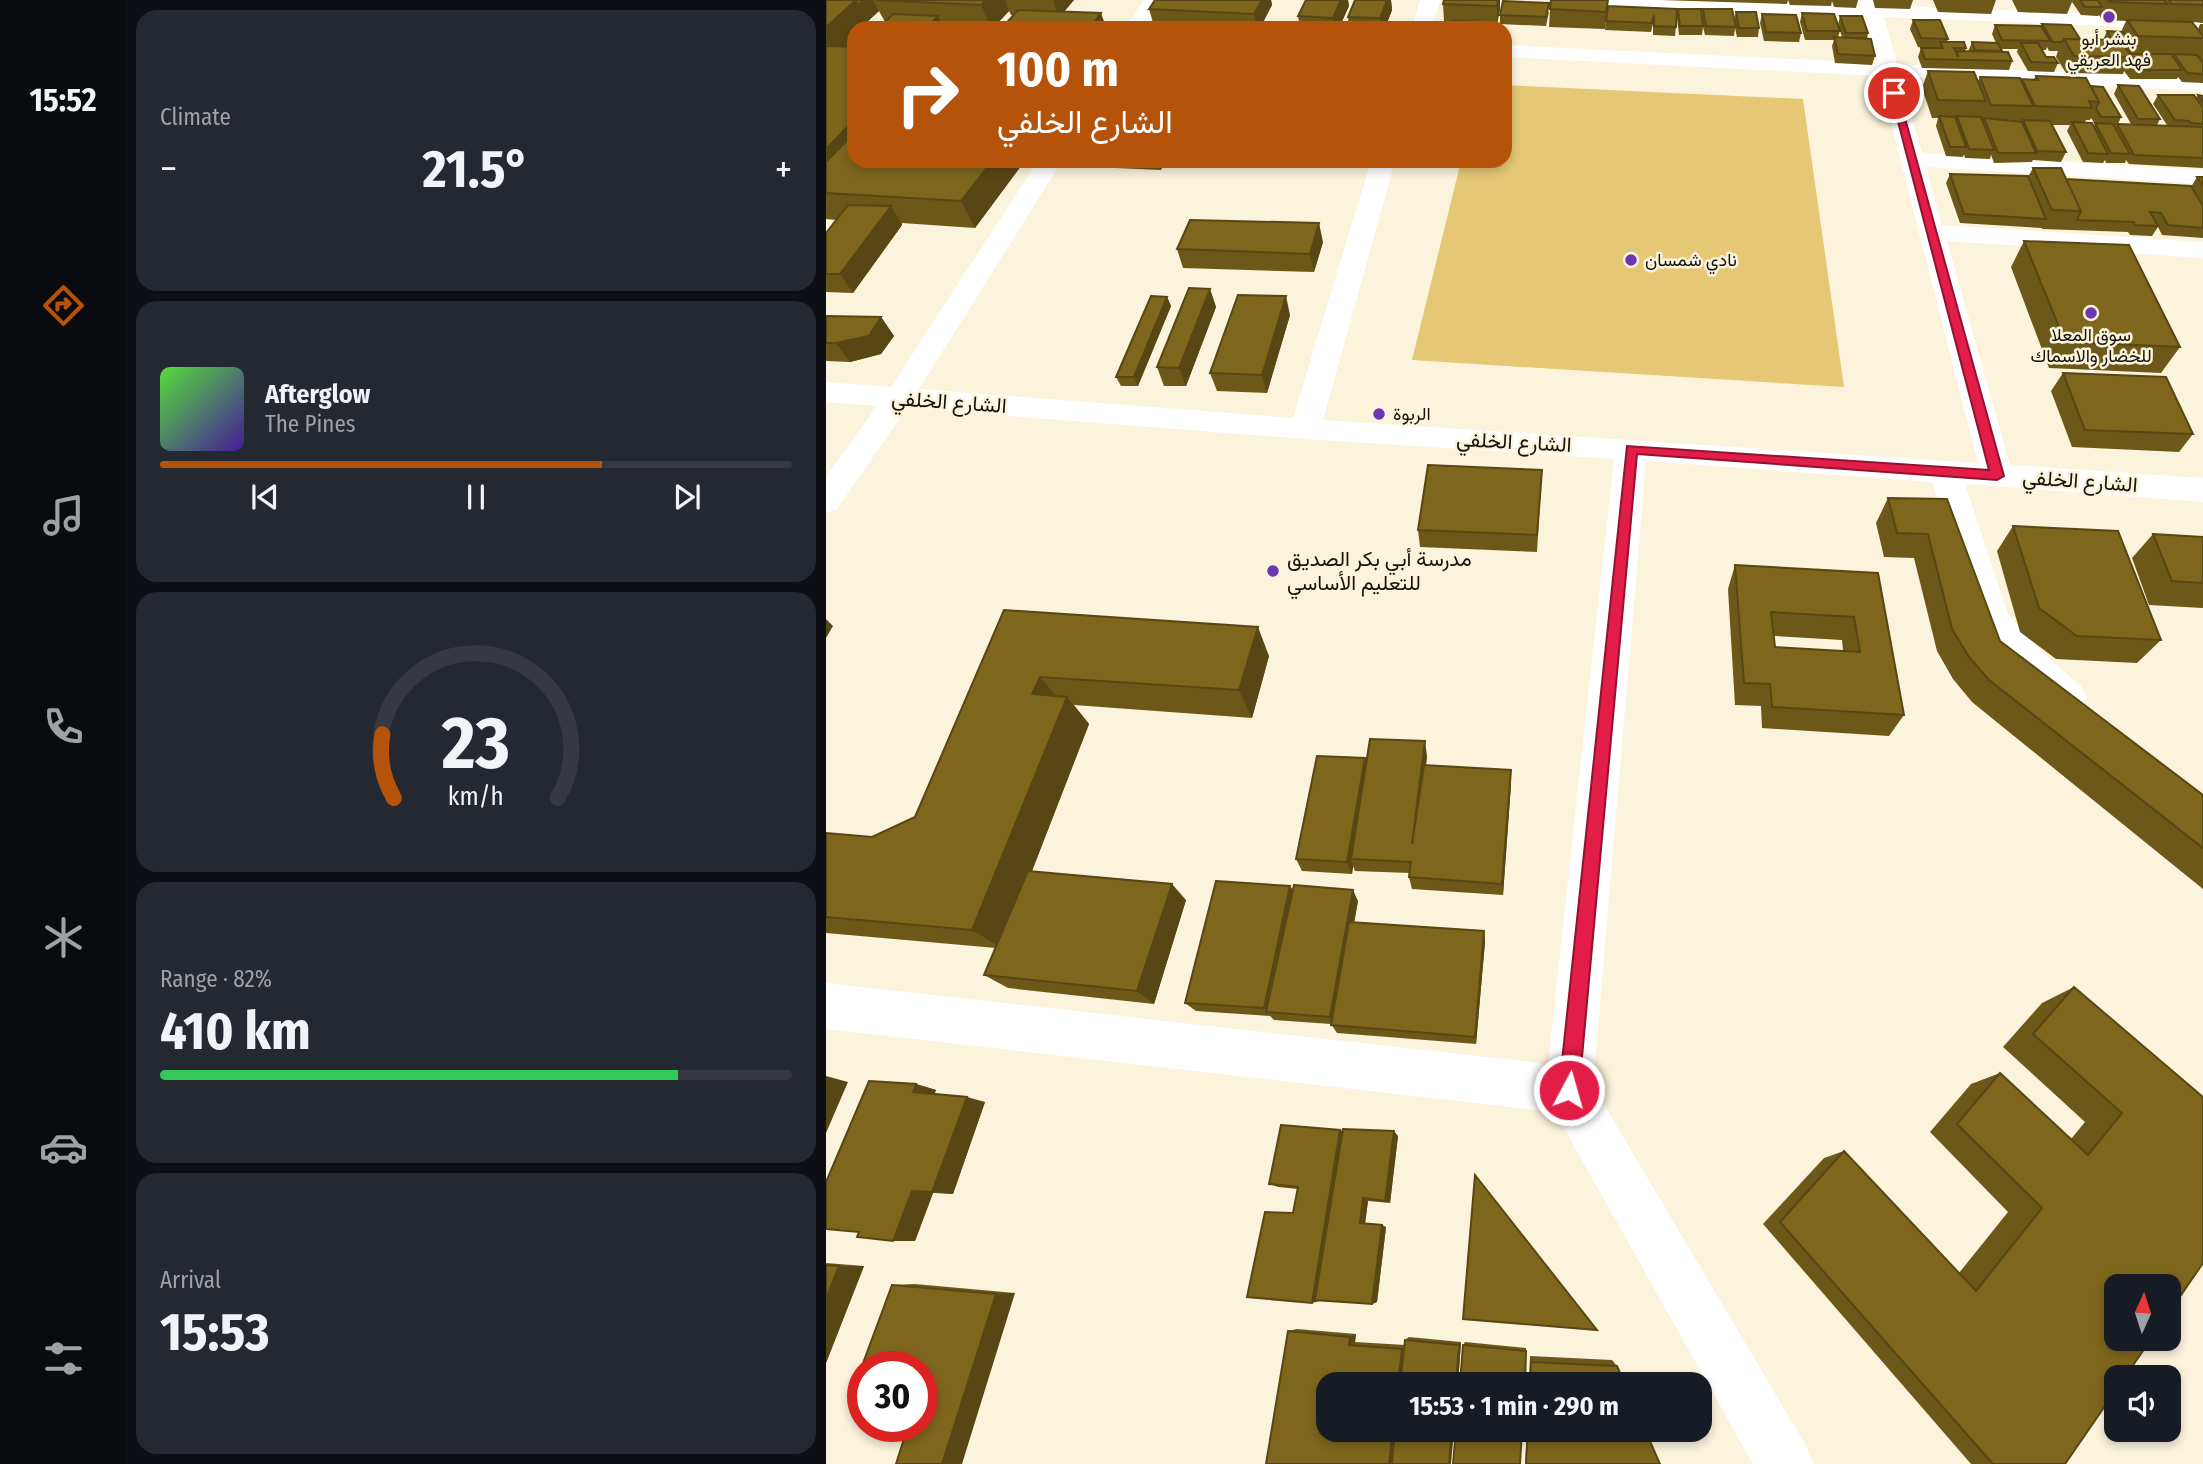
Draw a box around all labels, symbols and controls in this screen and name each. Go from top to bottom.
marker: بنشر أبو فهد العريقي [2101,9,2117,25]
place label: بنشر أبو فهد العريقي [2067,28,2151,75]
text: 100 m [997,40,1119,99]
icon: right [882,49,973,140]
pin [1864,63,1924,123]
icon: arrive [1875,74,1913,112]
text: 15:52 [30,81,96,119]
text: Climate [160,103,231,131]
text: الشارع الخلفي [997,103,1173,141]
text: 21.5° [422,138,529,201]
text: − [160,146,177,192]
text: + [775,146,792,192]
place label: نادي شمسان [1645,249,1737,275]
marker: نادي شمسان [1623,252,1639,268]
icon: directions [39,281,88,330]
marker: سوق المعلا للخضار والاسماك [2083,305,2099,321]
place label: سوق المعلا للخضار والاسماك [2030,324,2152,367]
text: Afterglow [265,379,370,410]
street label: الشارع الخلفي [890,385,1007,423]
place label: الربوة [1393,403,1431,425]
marker: الربوة [1371,406,1387,422]
text: The Pines [265,410,356,438]
street label: الشارع الخلفي [1456,426,1572,462]
street label: الشارع الخلفي [2021,464,2138,502]
icon: previous [246,478,284,516]
icon: pause [457,478,495,516]
icon: next [668,478,706,516]
icon: music [39,491,88,540]
place label: مدرسة أبي بكر الصديق للتعليم الأساسي [1287,546,1472,600]
marker: مدرسة أبي بكر الصديق للتعليم الأساسي [1265,563,1281,579]
text: 23 [441,700,510,787]
icon: phone [39,702,88,751]
text: km/h [448,782,504,812]
icon: climate [39,913,88,962]
text: Range · 82% [160,965,272,993]
text: 410 km [160,1000,311,1063]
position arrow [1532,1053,1606,1127]
icon: car [39,1123,88,1172]
text: Arrival [160,1266,221,1294]
north arrow [2104,1274,2180,1351]
map controls [2104,1274,2181,1442]
text: 15:53 [160,1301,270,1364]
icon: filters [39,1334,88,1383]
speed limit sign: 30 [847,1351,938,1442]
button: sound [2104,1365,2181,1442]
text: 15:53 · 1 min · 290 m [1409,1391,1619,1422]

